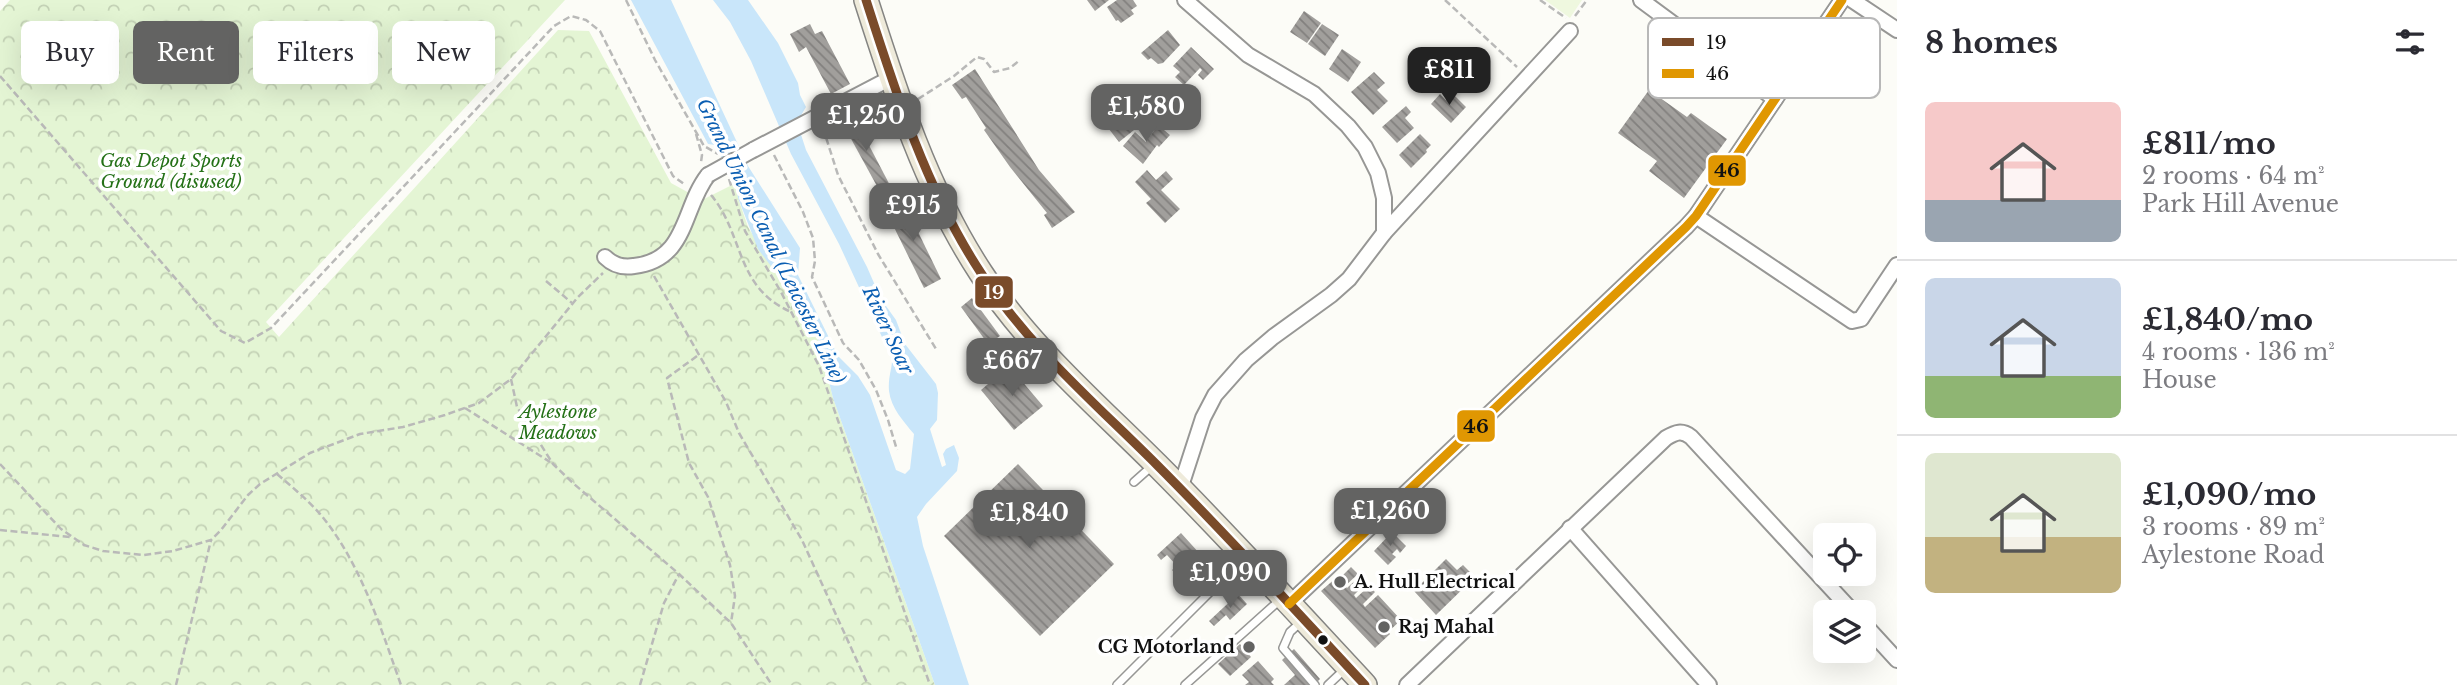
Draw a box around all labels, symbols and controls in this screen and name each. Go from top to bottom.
legend [1648,18,1880,98]
chip: Buy [21,21,119,84]
chip: Rent [133,21,239,84]
chip: Filters [253,21,378,84]
chip: New [392,21,495,84]
icon: filters [2391,23,2429,61]
text: 8 homes [1925,24,2058,61]
text: 19 [1706,31,1727,54]
pin: £811 [1408,48,1490,107]
text: £811 [1424,56,1474,84]
text: 46 [1706,62,1729,85]
pin: £1,580 [1089,85,1203,144]
text: £1,580 [1107,93,1185,121]
pin: £1,250 [809,94,923,153]
water label: Grand Union Canal (Leicester Line) [692,95,850,387]
text: £1,250 [827,102,905,130]
text: £811/mo [2142,125,2276,162]
icon: home [1981,130,2065,214]
park label: Gas Depot Sports Ground (disused) [100,150,242,193]
line badge: 46 [1707,154,1747,187]
text: 46 [1714,159,1740,182]
text: 2 rooms · 64 m² [2142,162,2325,190]
pin: £915 [872,184,954,243]
text: Park Hill Avenue [2142,190,2339,218]
text: £915 [885,192,941,220]
line badge: 19 [974,275,1014,309]
water label: River Soar [857,281,919,379]
text: 19 [983,281,1005,304]
text: £1,840/mo [2142,301,2313,338]
icon: home [1981,306,2065,390]
pin: £667 [971,338,1053,398]
text: 4 rooms · 136 m² [2142,338,2335,366]
text: £667 [982,347,1042,375]
text: House [2142,366,2217,394]
park label: Aylestone Meadows [517,401,597,444]
line badge: 46 [1456,409,1496,443]
text: 46 [1463,415,1489,438]
text: £1,090/mo [2142,476,2316,513]
icon: home [1981,481,2065,565]
pin: £1,260 [1333,489,1447,548]
pin: £1,840 [972,490,1086,550]
text: £1,260 [1350,497,1430,525]
text: £1,840 [989,499,1069,527]
text: 3 rooms · 89 m² [2142,513,2325,541]
map controls [1813,523,1876,663]
button: locate [1813,523,1876,586]
text: Aylestone Road [2142,541,2325,569]
pin: £1,090 [1173,550,1287,610]
text: £1,090 [1189,559,1271,587]
place label: A. Hull Electrical [1353,571,1516,593]
marker: A. Hull Electrical [1332,574,1348,590]
button: layers [1813,600,1876,663]
place label: Raj Mahal [1398,616,1495,638]
marker: Raj Mahal [1376,619,1392,635]
unlabelled marker [1316,633,1330,647]
place label: CG Motorland [1098,636,1236,658]
marker: CG Motorland [1241,639,1257,655]

